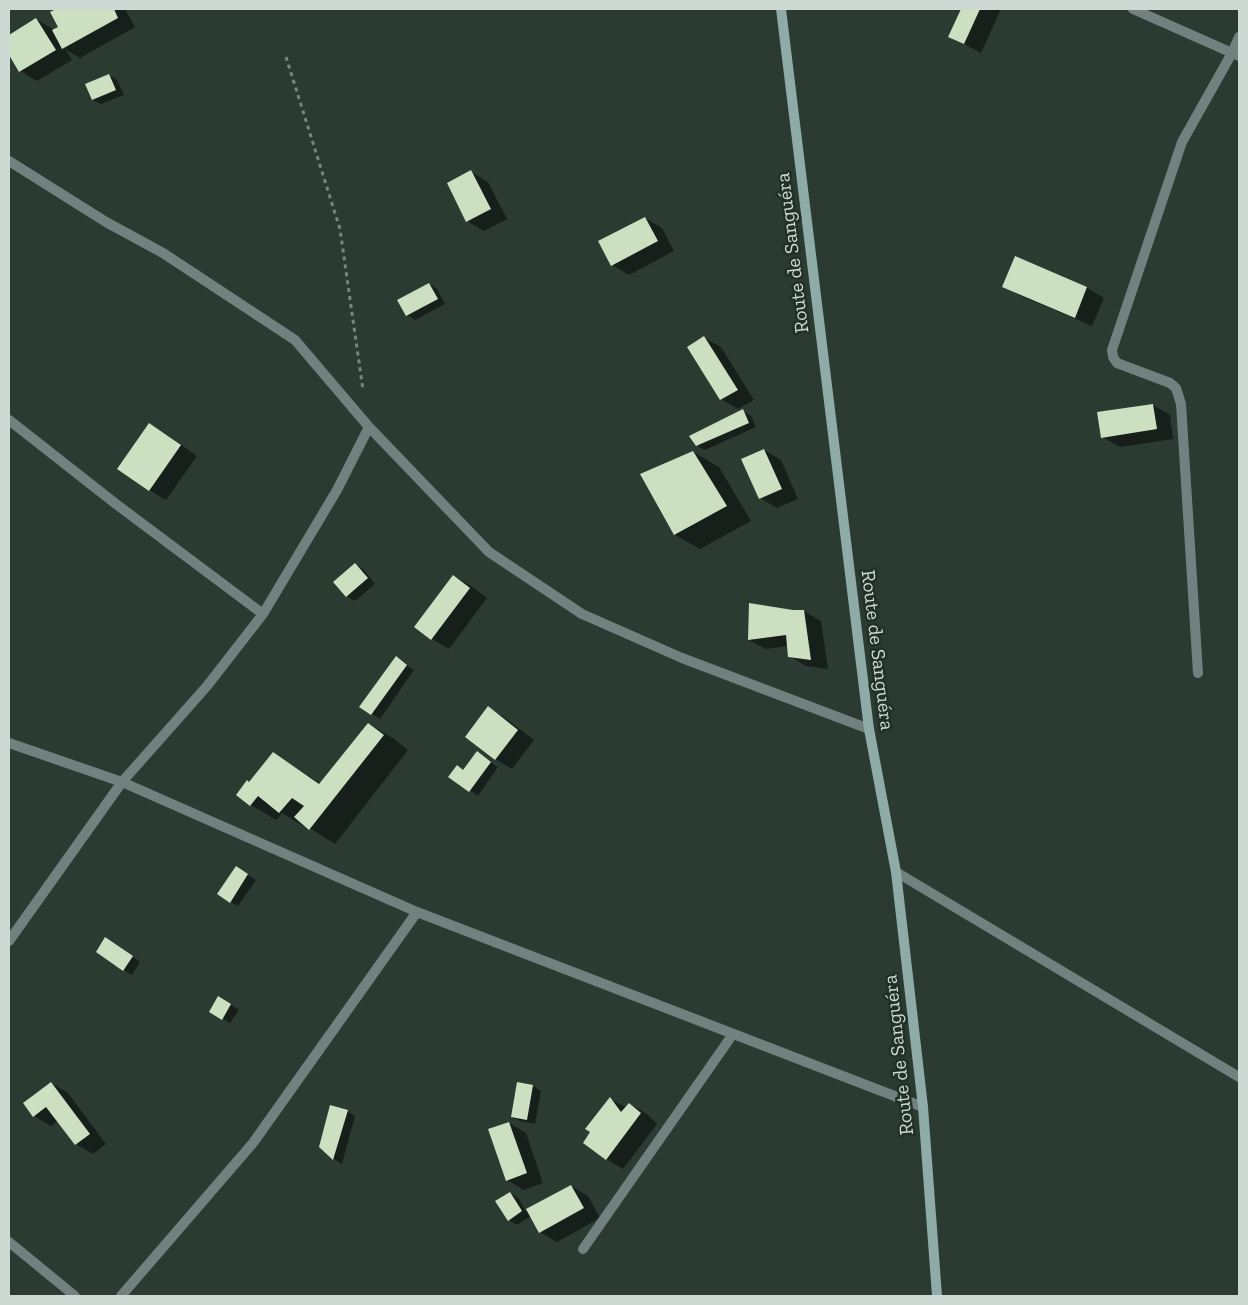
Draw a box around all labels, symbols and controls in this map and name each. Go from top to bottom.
street label: Route de Sanguéra [771,171,815,335]
street label: Route de Sanguéra [855,568,899,732]
street label: Route de Sanguéra [879,974,919,1136]

